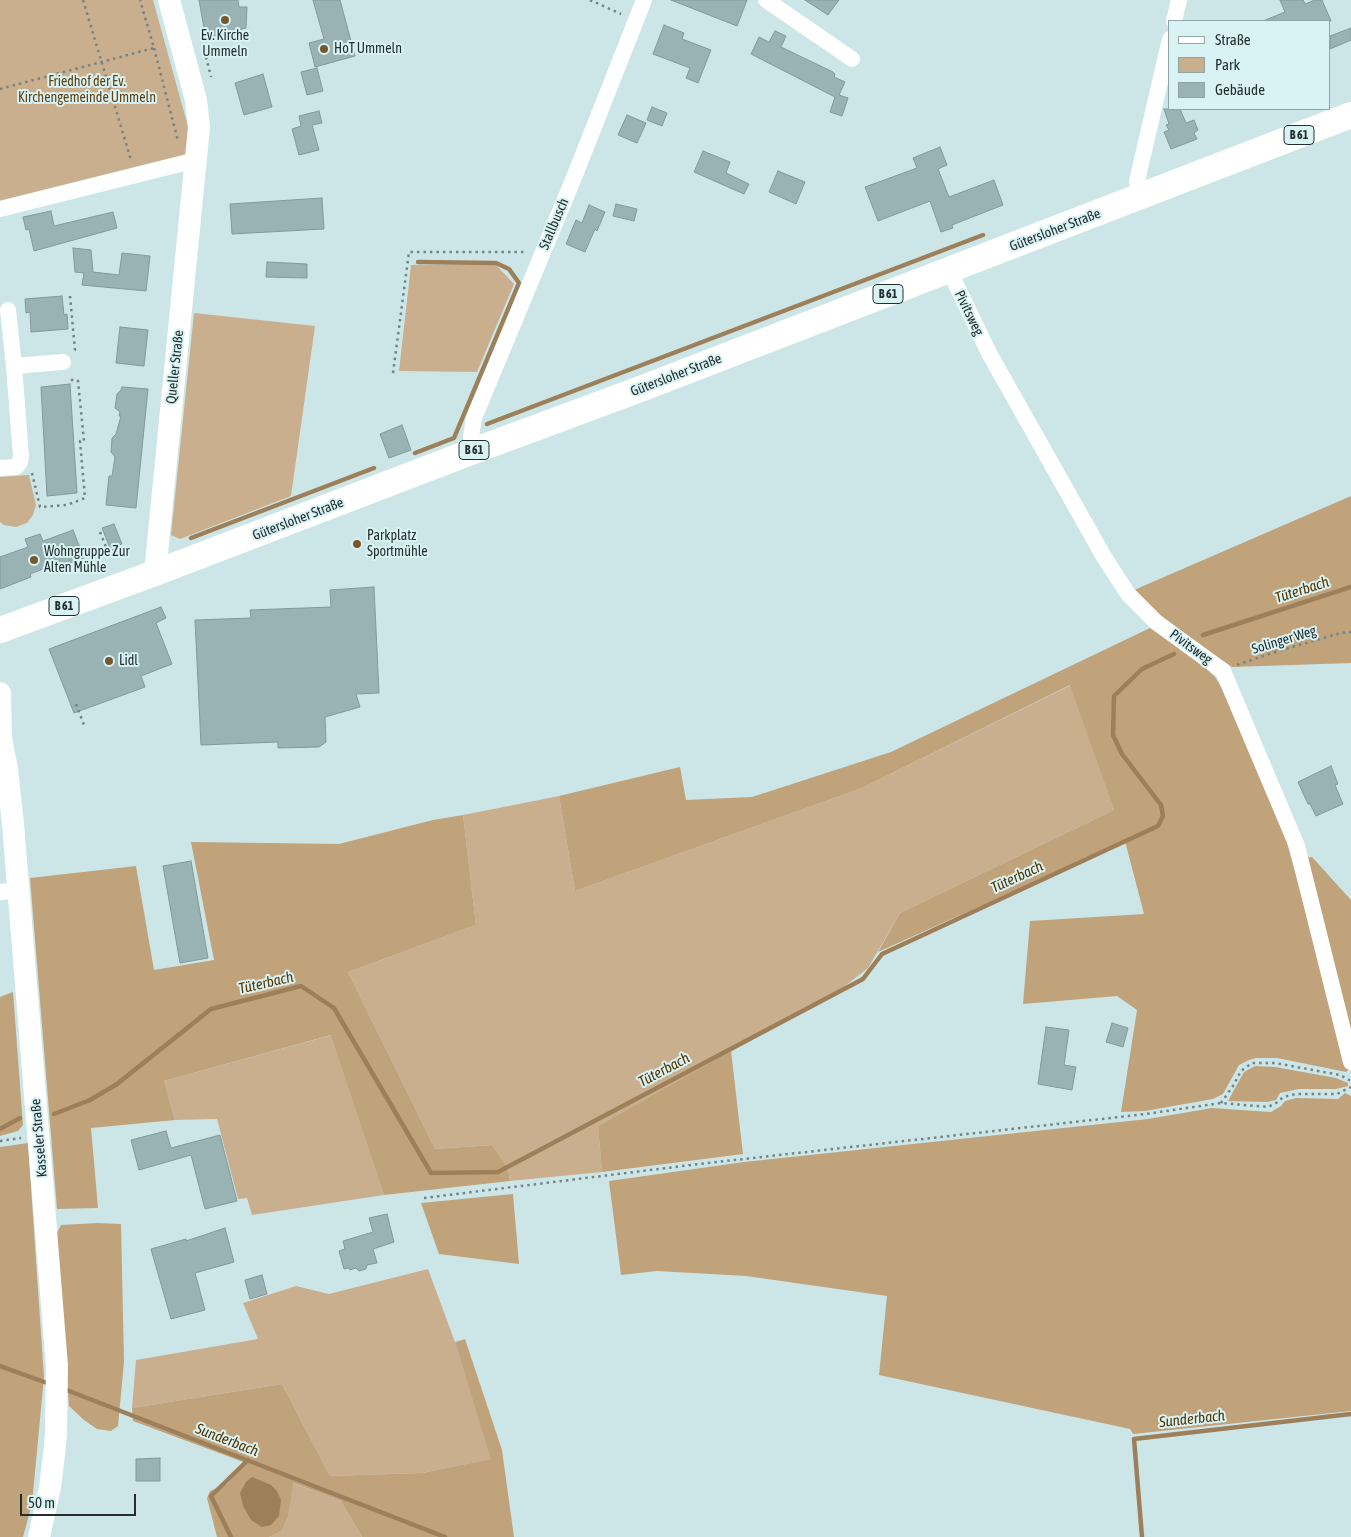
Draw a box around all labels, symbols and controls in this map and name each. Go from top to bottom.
marker: Ev. Kirche Ummeln [219,14,231,26]
legend [1168,20,1331,110]
place label: Ev. Kirche Ummeln [201,28,249,60]
text: Straße [1215,31,1251,48]
place label: HoT Ummeln [334,41,402,57]
marker: HoT Ummeln [318,43,330,55]
text: Park [1215,56,1240,73]
park label: Friedhof der Ev. Kirchengemeinde Ummeln [18,74,156,106]
text: Gebäude [1215,81,1265,98]
road number: B 61 [1284,126,1314,144]
street label: Stallbusch [536,196,572,252]
street label: Gütersloher Straße [1007,205,1103,255]
road number: B 61 [873,284,903,304]
street label: Pivitsweg [951,288,987,338]
street label: Queller Straße [163,329,187,405]
street label: Gütersloher Straße [628,350,724,400]
road number: B 61 [459,440,489,460]
street label: Gütersloher Straße [250,494,346,544]
place label: Parkplatz Sportmühle [367,528,428,560]
marker: Parkplatz Sportmühle [351,538,363,550]
place label: Wohngruppe Zur Alten Mühle [44,544,130,576]
marker: Wohngruppe Zur Alten Mühle [28,554,40,566]
water label: Tüterbach [1273,573,1331,607]
road number: B 61 [49,596,79,616]
street label: Solinger Weg [1250,622,1318,658]
street label: Pivitsweg [1167,626,1215,668]
place label: Lidl [119,653,138,669]
marker: Lidl [103,655,115,667]
water label: Tüterbach [988,857,1046,897]
water label: Tüterbach [237,968,295,998]
water label: Tüterbach [635,1049,693,1091]
street label: Kasseler Straße [27,1098,51,1178]
water label: Sunderbach [1158,1407,1226,1431]
water label: Sunderbach [193,1420,261,1460]
scale bar [22,1484,139,1516]
text: 50 m [28,1494,55,1511]

